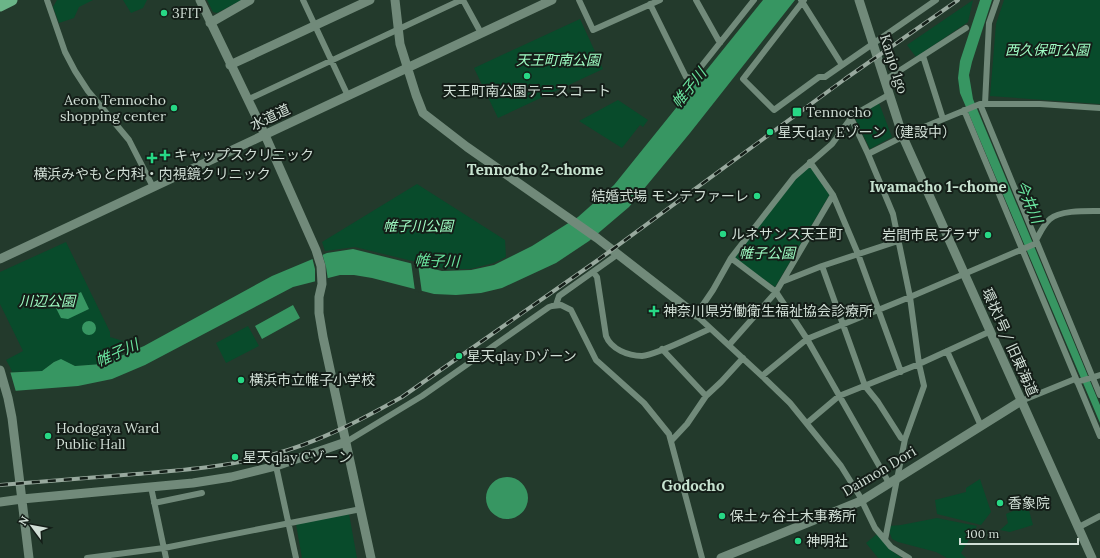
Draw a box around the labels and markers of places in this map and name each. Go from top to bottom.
place label: 3FIT [172,4,201,22]
marker: 3FIT [159,8,169,18]
marker: 天王町南公園テニスコート [522,71,532,81]
place label: 天王町南公園テニスコート [443,82,611,100]
place label: Aeon Tennocho shopping center [60,91,166,125]
marker: Aeon Tennocho shopping center [169,103,179,113]
place label: Tennocho [806,103,871,121]
marker: Tennocho [791,106,803,118]
place label: 星天qlay Eゾーン（建設中） [778,123,956,141]
marker: 星天qlay Eゾーン（建設中） [765,127,775,137]
place label: キャップスクリニック [174,146,314,164]
marker: キャップスクリニック [159,149,171,161]
marker: 横浜みやもと内科・内視鏡クリニック [146,152,158,164]
place label: 横浜みやもと内科・内視鏡クリニック [33,165,271,183]
place label: 結婚式場 モンテファーレ [591,187,749,205]
marker: 結婚式場 モンテファーレ [752,191,762,201]
place label: ルネサンス天王町 [731,225,843,243]
place label: 岩間市民プラザ [882,226,980,244]
marker: ルネサンス天王町 [718,229,728,239]
marker: 岩間市民プラザ [983,230,993,240]
place label: 神奈川県労働衛生福祉協会診療所 [663,302,873,320]
marker: 神奈川県労働衛生福祉協会診療所 [648,305,660,317]
place label: 星天qlay Dゾーン [467,347,577,365]
marker: 星天qlay Dゾーン [454,351,464,361]
place label: 横浜市立帷子小学校 [249,371,375,389]
marker: 横浜市立帷子小学校 [236,375,246,385]
place label: Hodogaya Ward Public Hall [56,419,159,453]
marker: Hodogaya Ward Public Hall [43,431,53,441]
place label: 星天qlay Cゾーン [243,448,352,466]
marker: 星天qlay Cゾーン [230,452,240,462]
place label: 香象院 [1008,494,1050,512]
marker: 香象院 [995,498,1005,508]
place label: 保土ヶ谷土木事務所 [730,507,856,525]
marker: 保土ヶ谷土木事務所 [717,511,727,521]
place label: 神明社 [806,532,848,550]
marker: 神明社 [793,536,803,546]

